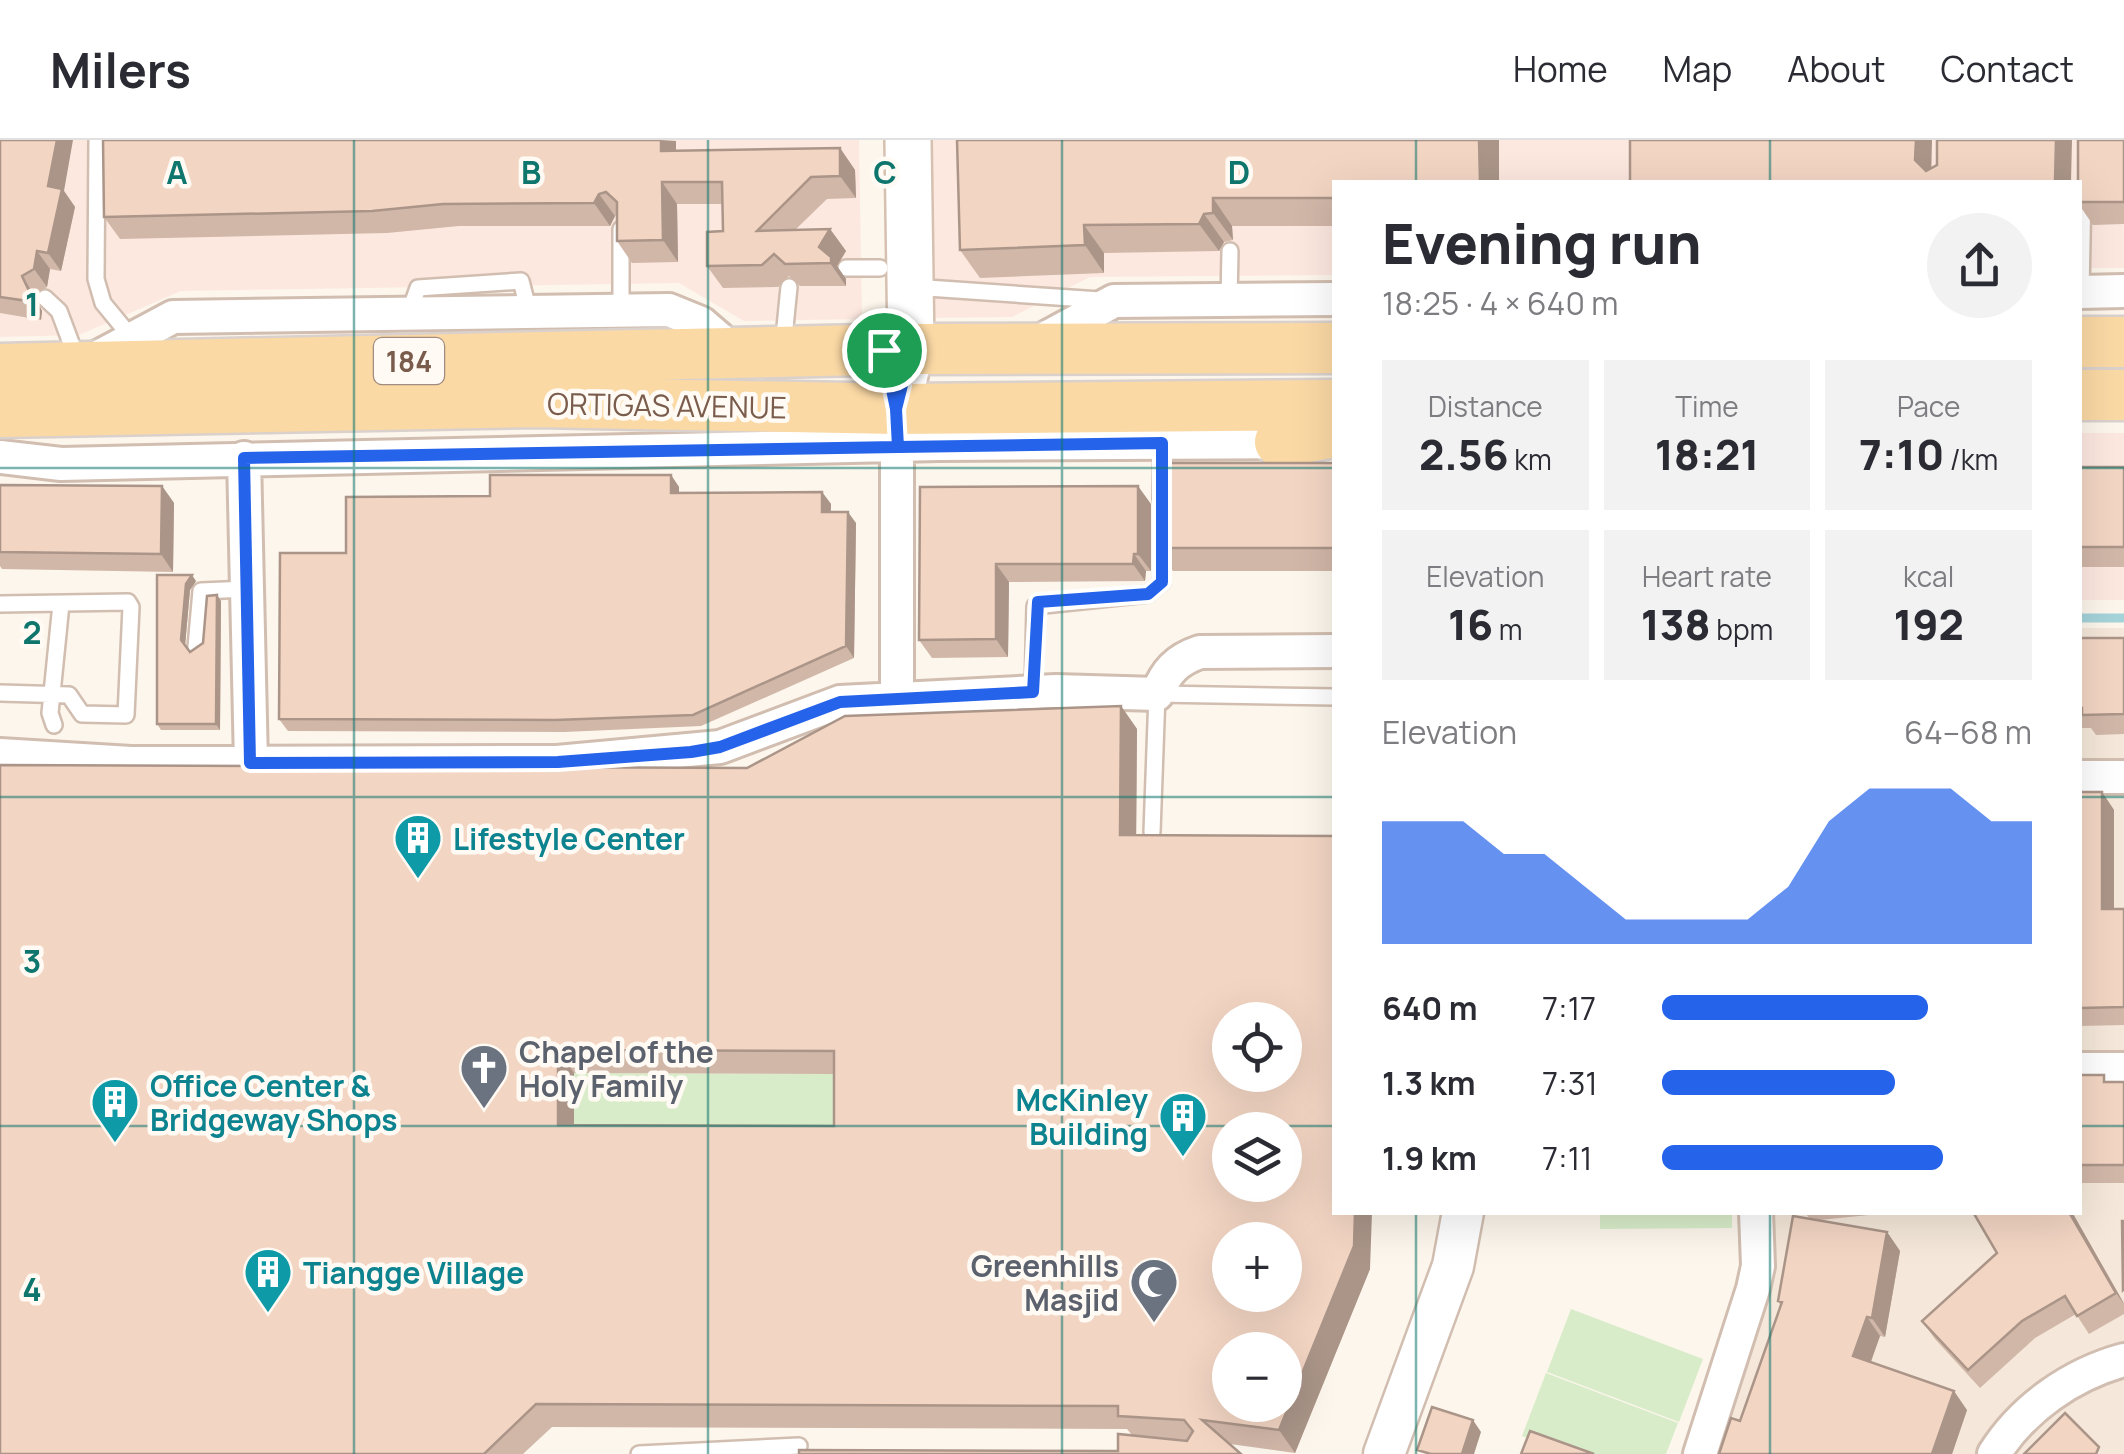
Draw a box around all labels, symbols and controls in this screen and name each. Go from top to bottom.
text: Milers [50,37,191,102]
text: Home [1513,45,1608,93]
text: Map [1663,45,1732,93]
text: About [1787,45,1886,93]
text: Contact [1941,45,2074,93]
text: A [166,150,188,194]
text: B [521,150,541,194]
text: C [873,150,897,194]
text: D [1228,150,1250,194]
text: Evening run [1382,205,1701,281]
button: share [1927,213,2032,318]
text: 18:25 · 4 × 640 m [1382,281,1618,325]
text: 1 [25,282,39,326]
pin [842,308,927,393]
icon: arrive [857,323,912,378]
road number: 184 [374,338,444,384]
street label: ORTIGAS AVENUE [547,382,787,428]
text: Distance [1428,387,1543,425]
text: Time [1675,387,1739,425]
text: Pace [1897,387,1960,425]
text: 2.56 [1419,425,1509,483]
text: 18:21 [1655,425,1759,483]
text: 7:10 [1859,425,1944,483]
text: km [1509,440,1552,478]
text: /km [1944,440,1998,478]
text: Elevation [1426,557,1544,595]
text: Heart rate [1642,557,1772,595]
text: kcal [1903,557,1954,595]
text: 16 [1448,595,1493,653]
text: 138 [1641,595,1711,653]
text: 192 [1893,595,1964,653]
text: 2 [22,610,42,654]
text: m [1493,610,1523,648]
text: bpm [1711,610,1773,648]
text: Elevation [1382,710,1517,754]
text: 64–68 m [1904,710,2032,754]
building icon: Lifestyle Center [392,812,444,880]
place label: Lifestyle Center [453,818,685,859]
text: 3 [23,939,41,983]
text: 640 m [1382,986,1478,1030]
text: 7:17 [1542,986,1596,1030]
map controls [1212,1002,1302,1422]
button: locate [1212,1002,1302,1092]
place label: Chapel of the Holy Family [519,1031,714,1106]
church icon: Chapel of the Holy Family [458,1042,510,1110]
text: 1.3 km [1382,1061,1475,1105]
text: 7:31 [1542,1061,1598,1105]
place label: Office Center & Bridgeway Shops [150,1065,398,1140]
building icon: Office Center & Bridgeway Shops [89,1076,141,1144]
place label: McKinley Building [1016,1079,1148,1154]
building icon: McKinley Building [1157,1090,1209,1158]
button: layers [1212,1112,1302,1202]
text: 1.9 km [1382,1136,1477,1180]
text: 7:11 [1542,1136,1593,1180]
button: + [1212,1222,1302,1312]
place label: Greenhills Masjid [971,1245,1119,1320]
building icon: Tiangge Village [242,1246,294,1314]
place label: Tiangge Village [303,1252,524,1293]
mosque icon: Greenhills Masjid [1128,1256,1180,1324]
text: 4 [22,1267,42,1311]
button: − [1212,1332,1302,1422]

